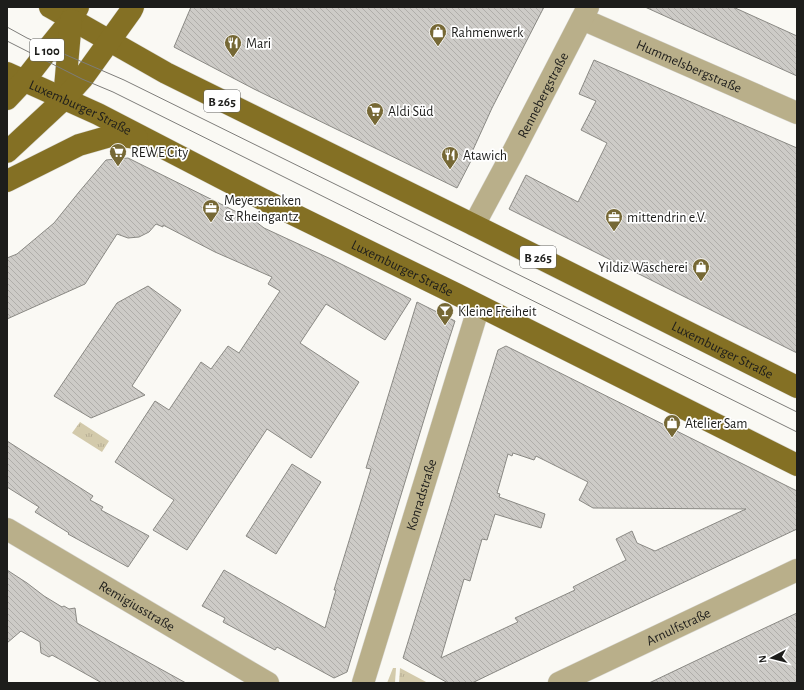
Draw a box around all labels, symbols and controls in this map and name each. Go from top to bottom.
shop icon: Rahmenwerk [428,22,448,47]
place label: Rahmenwerk [451,26,524,40]
restaurant icon: Mari [223,33,243,58]
place label: Mari [246,37,271,51]
street label: Hummelsbergstraße [634,38,744,96]
road number: L 100 [30,39,64,61]
street label: Rennebergstraße [516,50,571,141]
street label: Luxemburger Straße [27,78,134,138]
road number: B 265 [204,90,240,112]
supermarket icon: Aldi Süd [365,101,385,126]
place label: Aldi Süd [388,105,434,119]
supermarket icon: REWE City [108,142,128,167]
restaurant icon: Atawich [440,145,460,170]
place label: REWE City [131,146,188,160]
place label: Atawich [463,149,507,163]
place label: Meyersrenken & Rheingantz [224,194,301,224]
office icon: Meyersrenken & Rheingantz [201,198,221,223]
office icon: mittendrin e.V. [604,207,624,232]
place label: mittendrin e.V. [627,211,707,225]
street label: Luxemburger Straße [349,238,455,300]
road number: B 265 [520,246,556,268]
shop icon: Yildiz Wäscherei [691,257,711,282]
place label: Yildiz Wäscherei [598,261,688,275]
bar icon: Kleine Freiheit [435,301,455,326]
place label: Kleine Freiheit [458,305,537,319]
street label: Luxemburger Straße [669,319,775,382]
shop icon: Atelier Sam [662,413,682,438]
place label: Atelier Sam [685,417,748,431]
street label: Konradstraße [404,458,439,532]
street label: Remigiusstraße [96,579,177,634]
street label: Arnulfstraße [644,606,713,648]
north arrow [752,638,792,678]
text: N [757,655,768,664]

